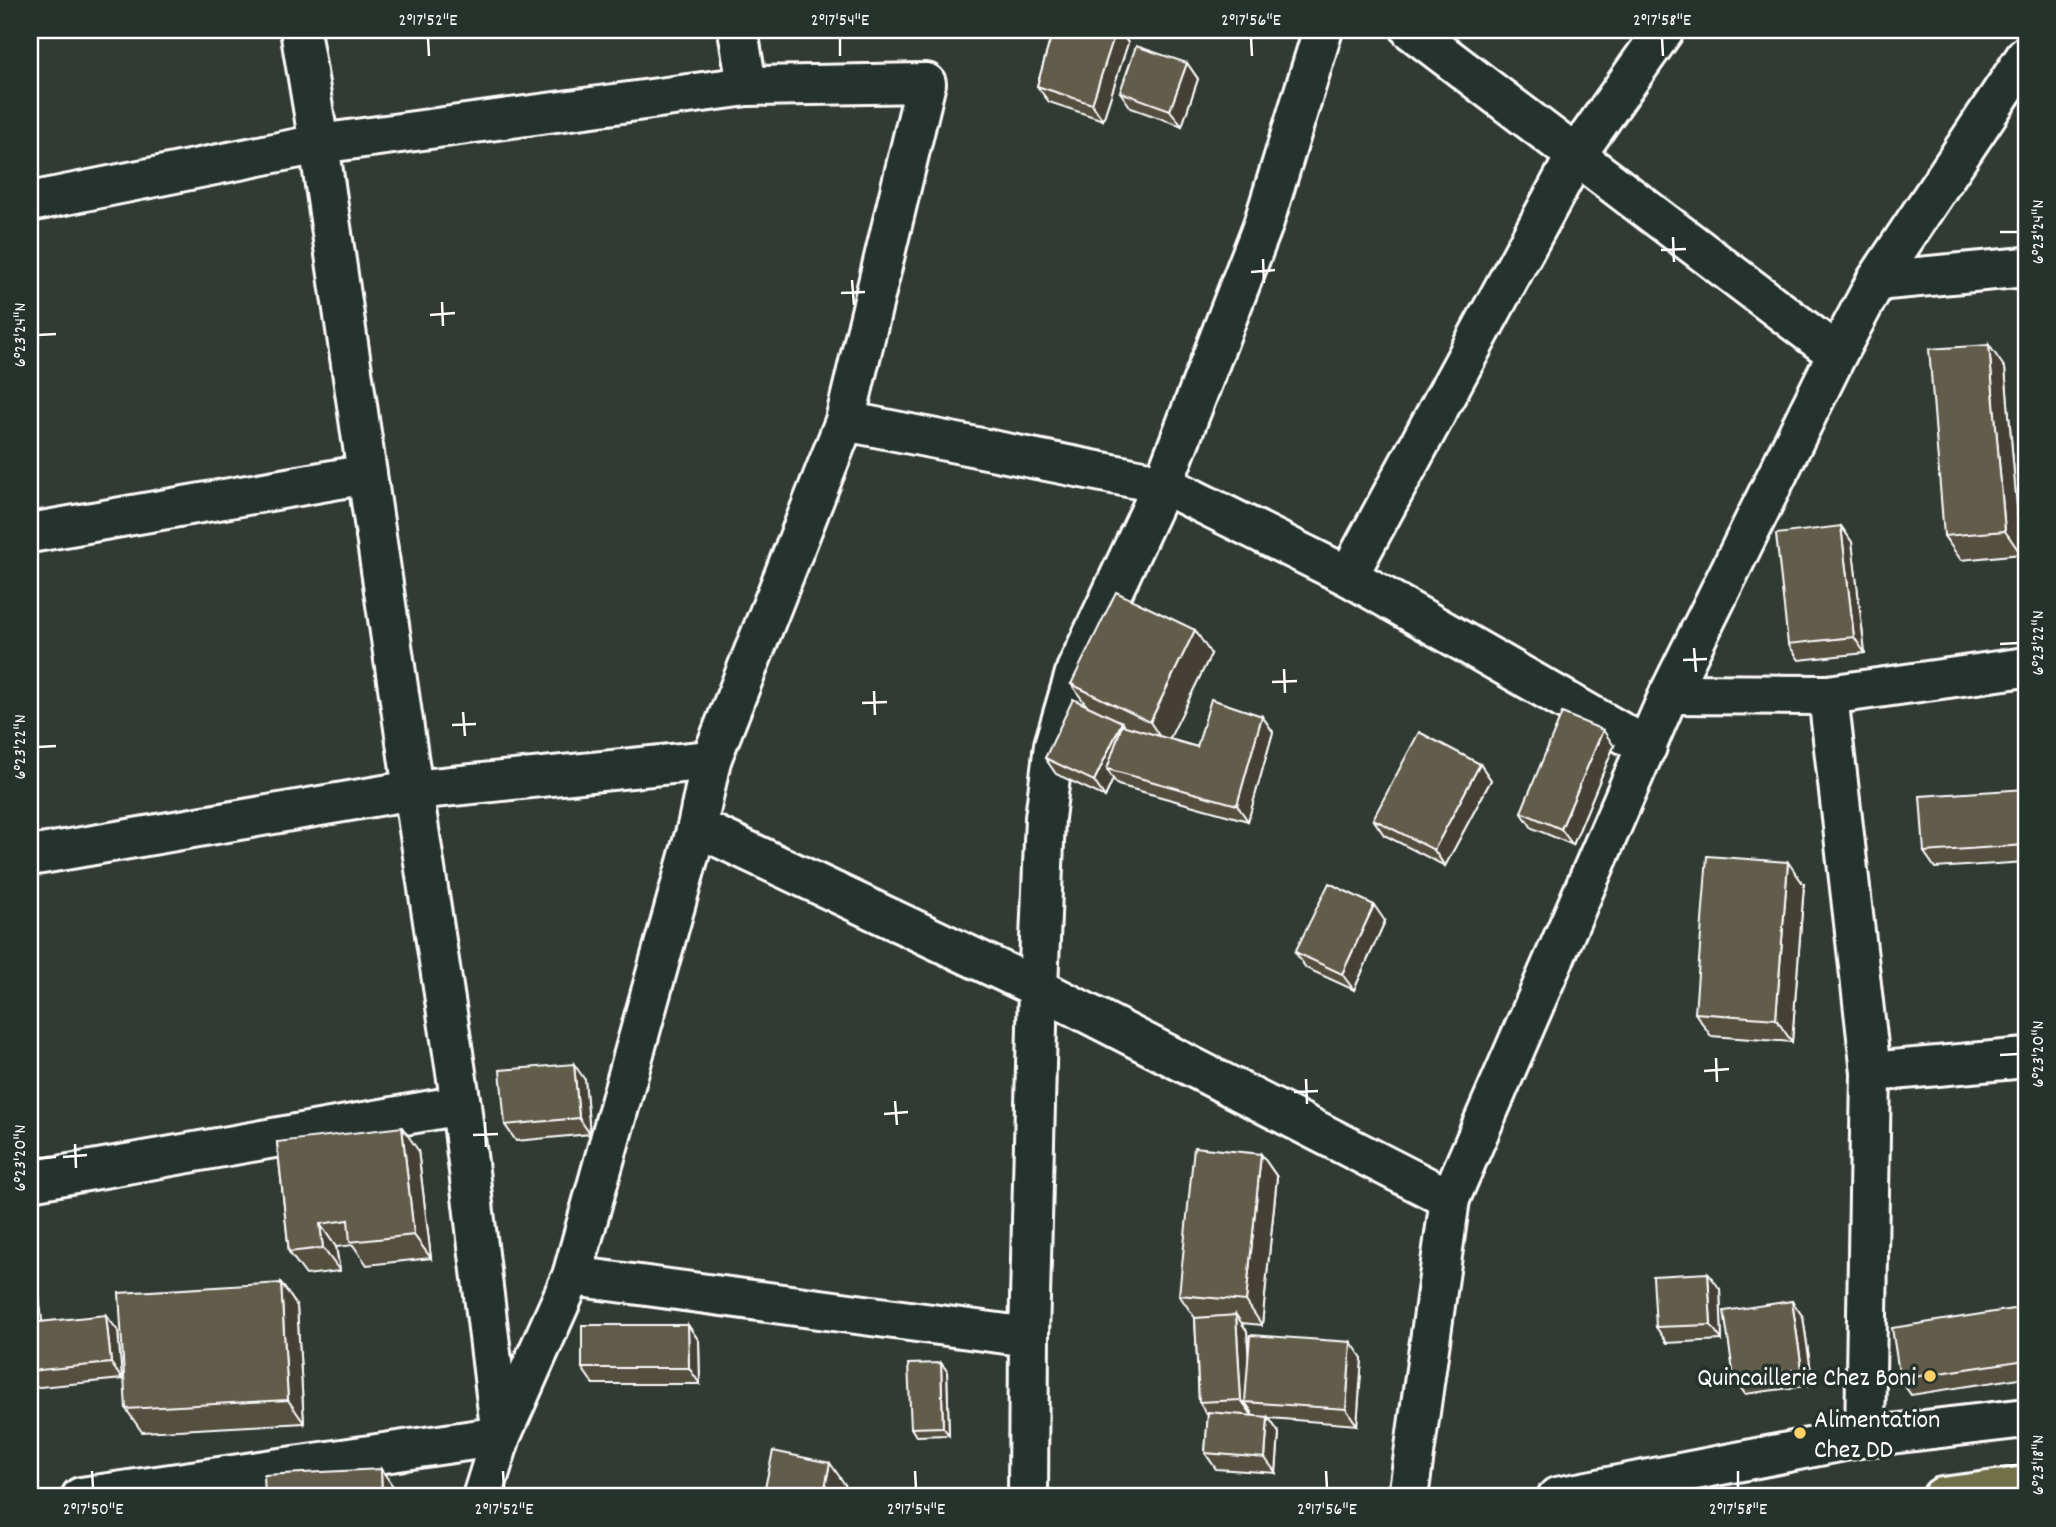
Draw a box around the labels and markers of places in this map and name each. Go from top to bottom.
place label: Quincaillerie Chez Boni [1697,1361,1916,1398]
marker: Quincaillerie Chez Boni [1922,1368,1938,1384]
place label: Alimentation Chez DD [1814,1403,1940,1470]
marker: Alimentation Chez DD [1792,1425,1808,1441]

